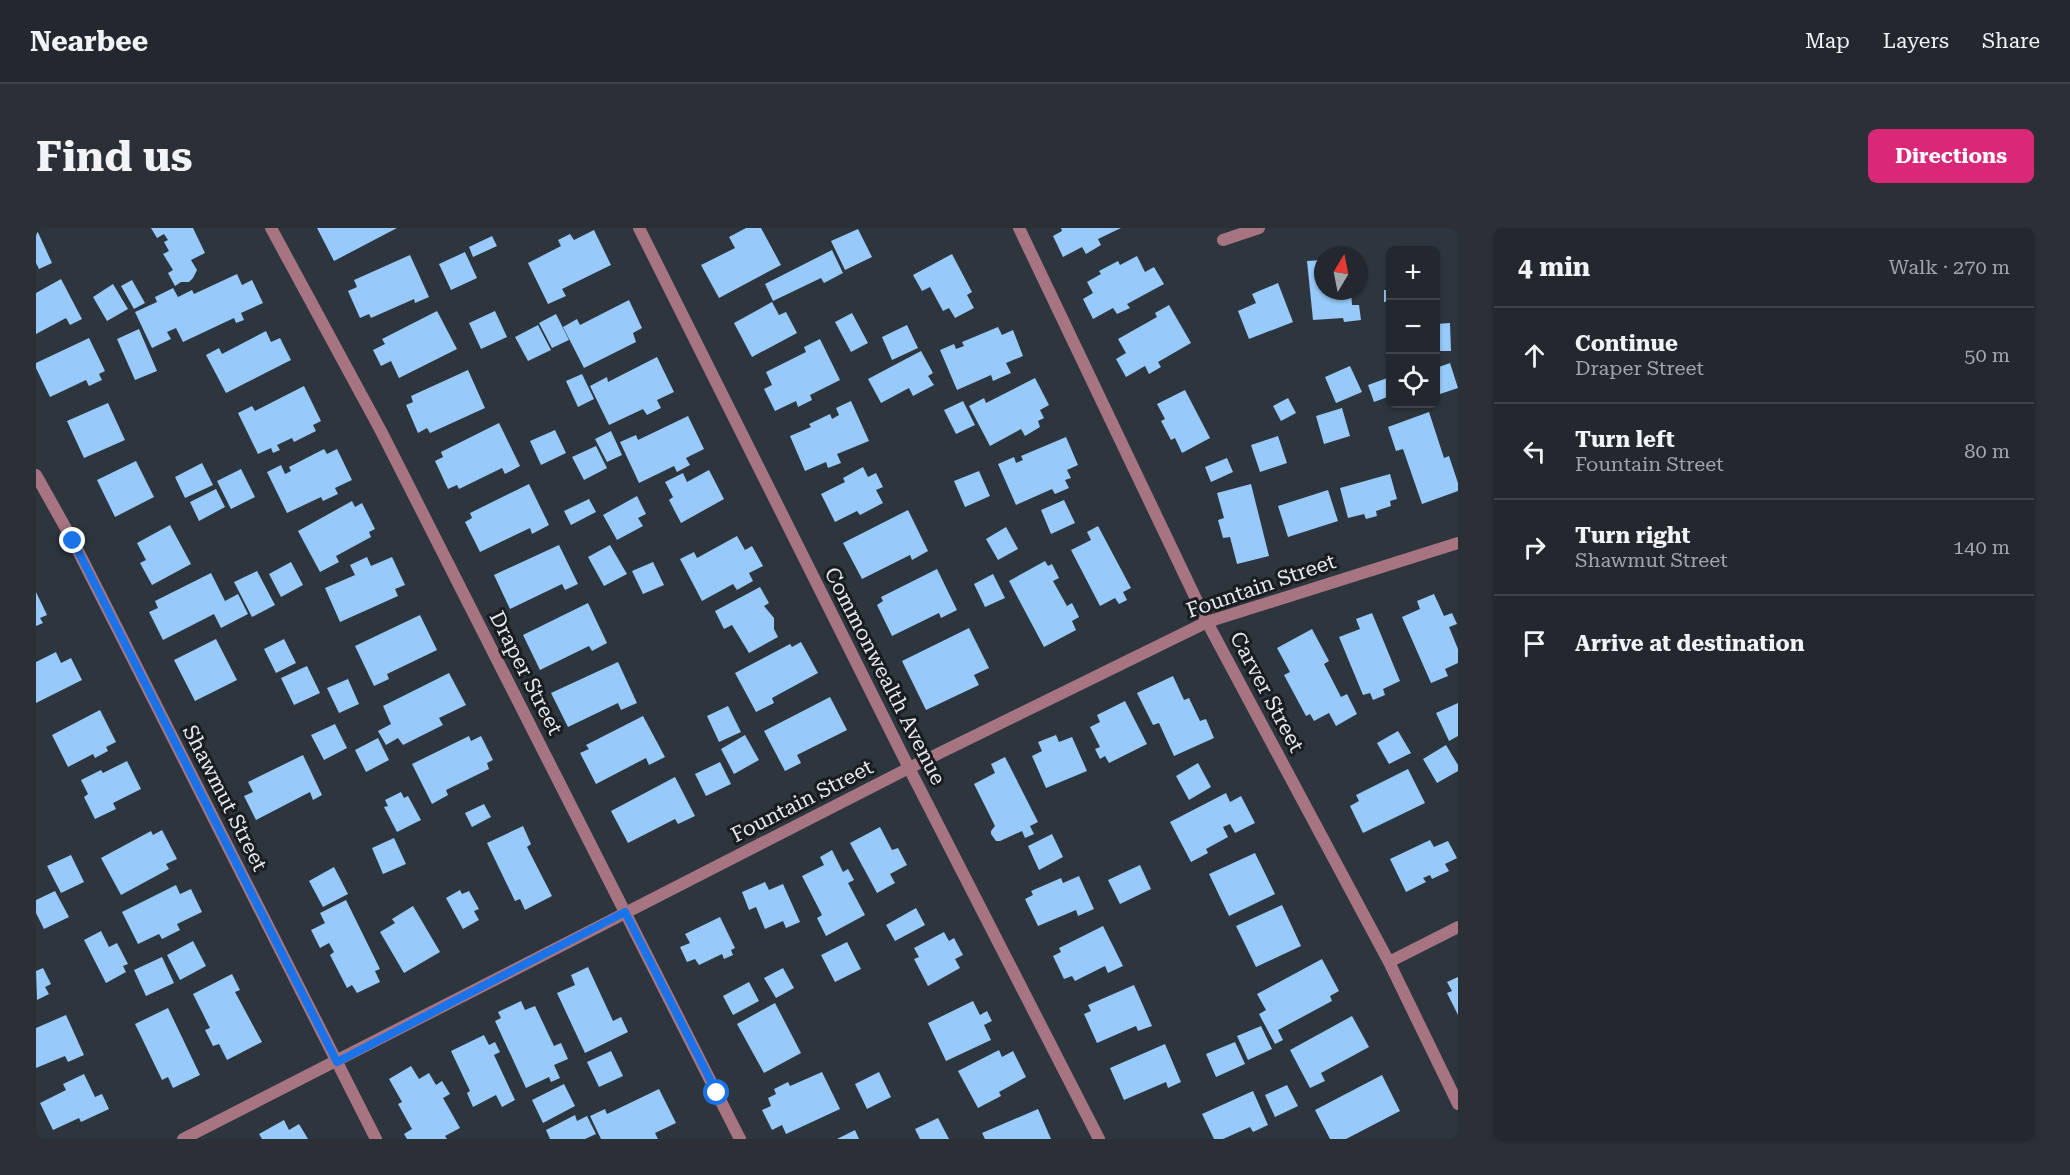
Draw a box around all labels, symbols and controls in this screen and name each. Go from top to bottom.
text: Nearbee [30,25,148,58]
text: Map [1805,29,1850,53]
text: Layers [1883,29,1949,53]
text: Share [1982,29,2040,53]
button: Directions [1868,129,2034,183]
text: Find us [36,132,193,181]
north arrow [1314,246,1368,300]
map controls [1386,246,1440,408]
button: + [1386,246,1440,300]
text: 4 min [1518,252,1590,282]
text: Walk · 270 m [1889,255,2010,279]
button: − [1386,300,1440,354]
text: Continue [1575,331,1678,356]
icon: ahead [1518,339,1551,372]
text: 50 m [1964,343,2010,367]
button: locate [1386,354,1440,408]
text: Draper Street [1575,356,1704,380]
text: Turn left [1575,427,1675,452]
icon: left [1518,435,1551,468]
text: 80 m [1964,439,2010,463]
text: Fountain Street [1575,452,1724,476]
text: Turn right [1575,523,1690,548]
route end [59,527,85,553]
icon: right [1518,531,1551,564]
text: 140 m [1953,535,2010,559]
text: Shawmut Street [1575,548,1728,572]
street label: Fountain Street [1183,549,1339,623]
street label: Commonwealth Avenue [820,563,950,789]
street label: Draper Street [485,607,568,739]
icon: arrive [1518,627,1551,660]
street label: Carver Street [1225,628,1309,756]
text: Arrive at destination [1575,631,1804,656]
street label: Shawmut Street [178,721,272,875]
street label: Fountain Street [727,755,877,847]
route start [703,1079,729,1105]

